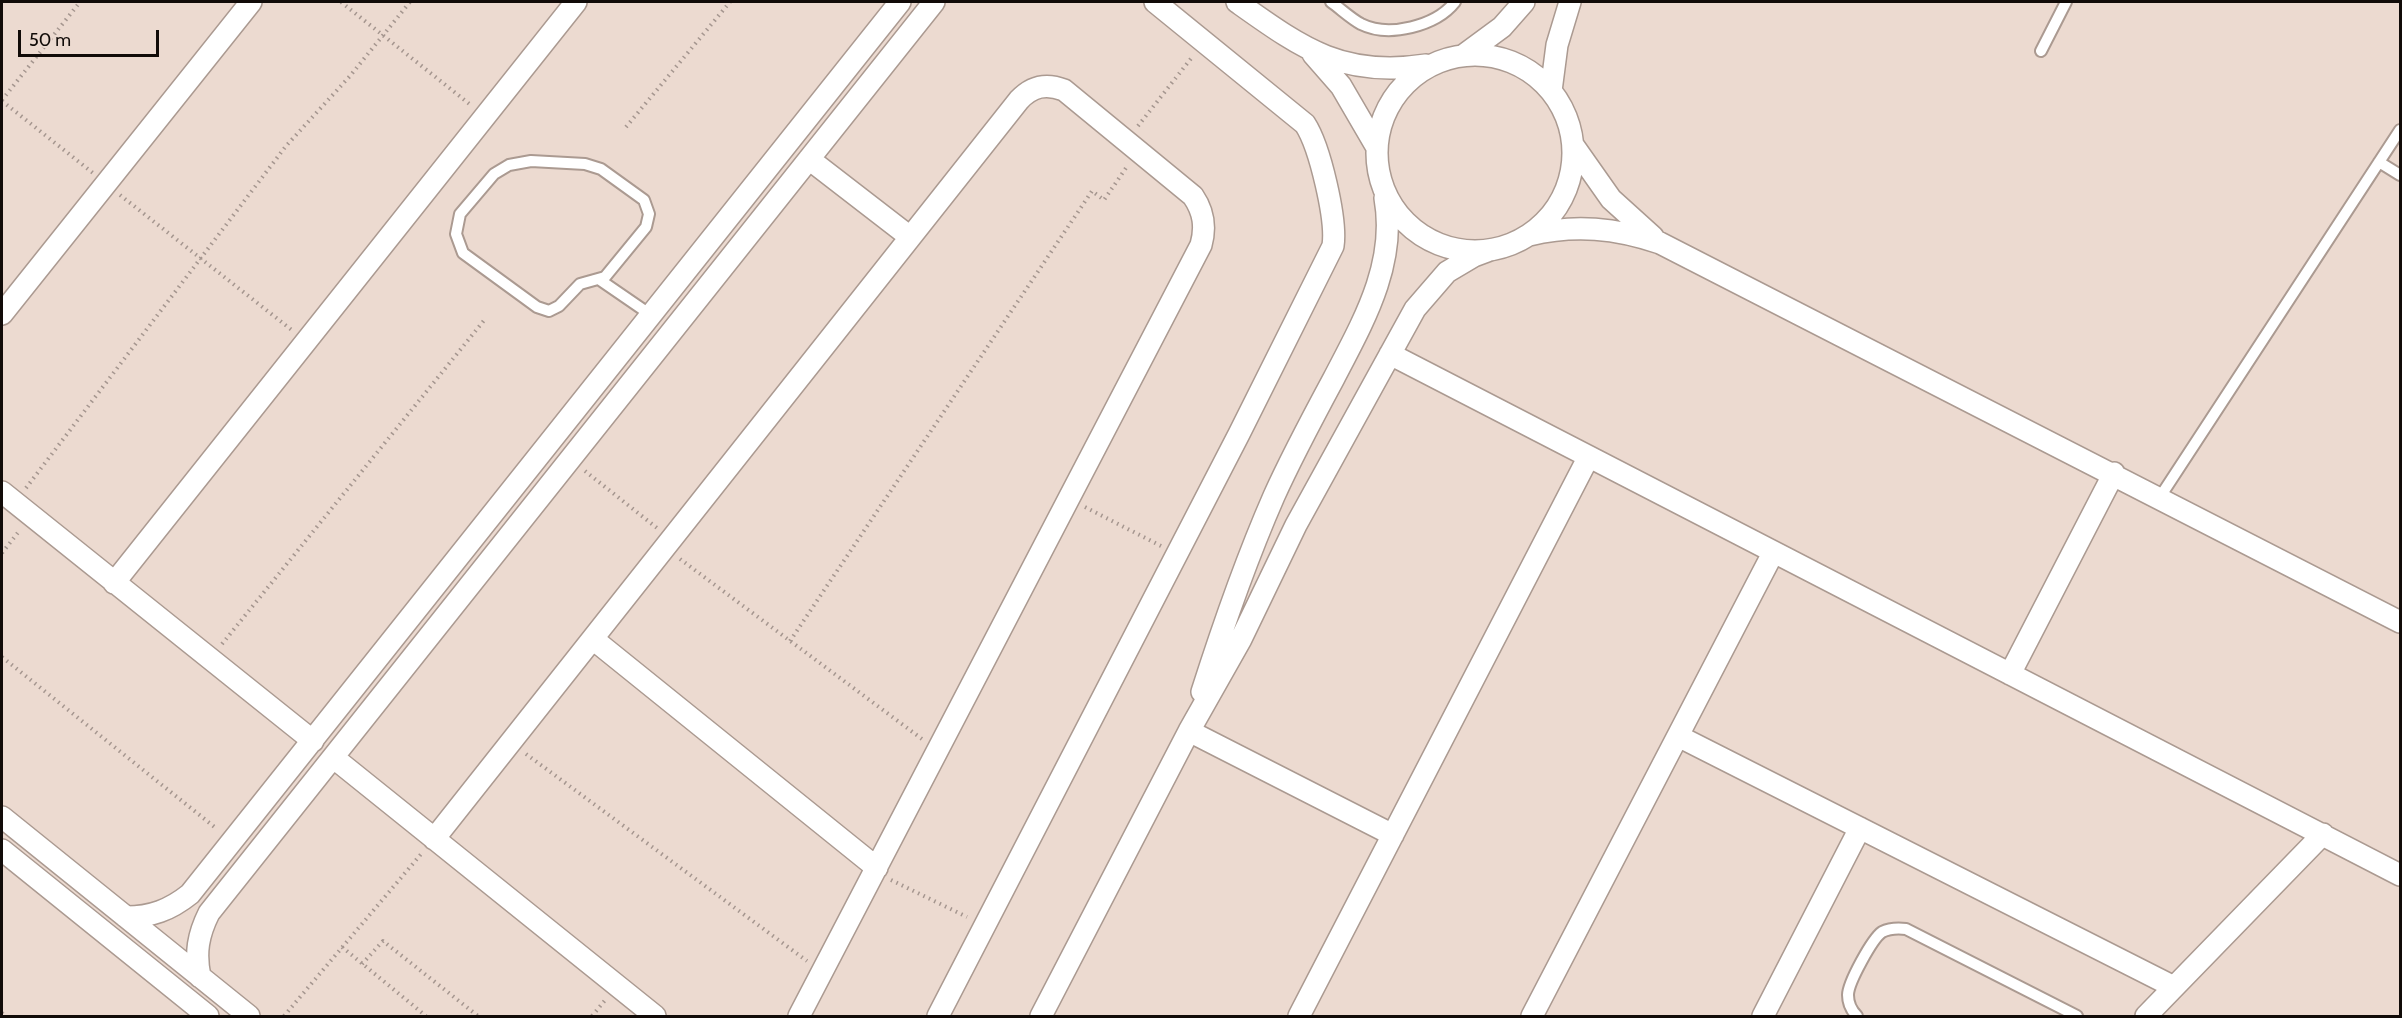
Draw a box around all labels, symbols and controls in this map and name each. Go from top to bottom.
scale bar [21,18,162,56]
text: 50 m [29,29,71,51]

